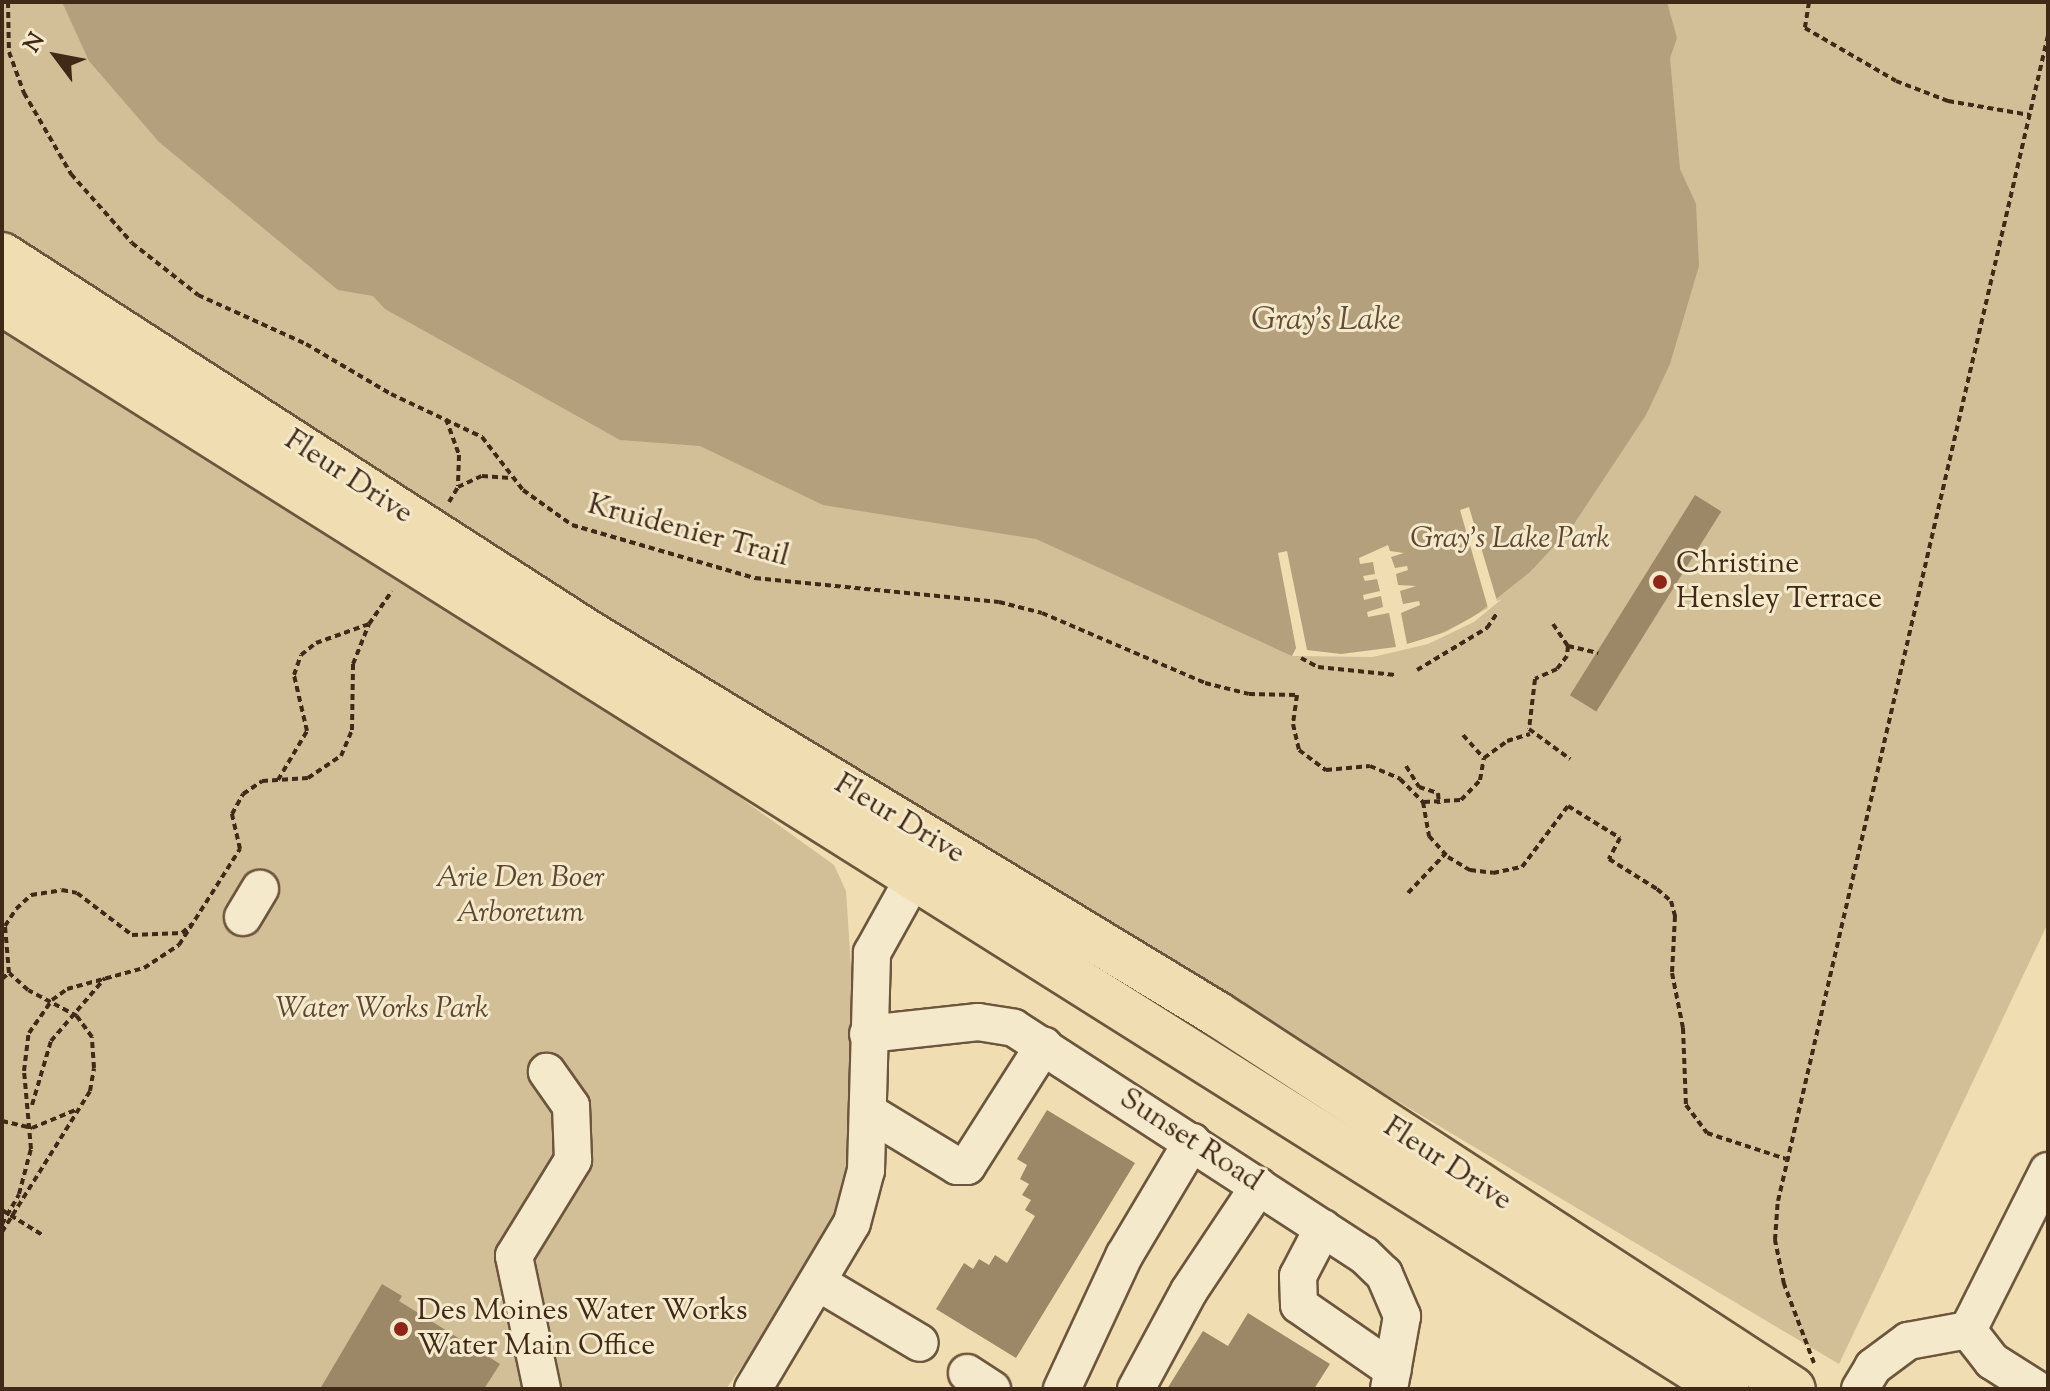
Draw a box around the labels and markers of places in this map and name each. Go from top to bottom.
place label: Christine Hensley Terrace [1676,547,1882,618]
marker: Christine Hensley Terrace [1651,573,1669,591]
place label: Des Moines Water Works Water Main Office [417,1294,748,1364]
marker: Des Moines Water Works Water Main Office [392,1320,410,1338]

